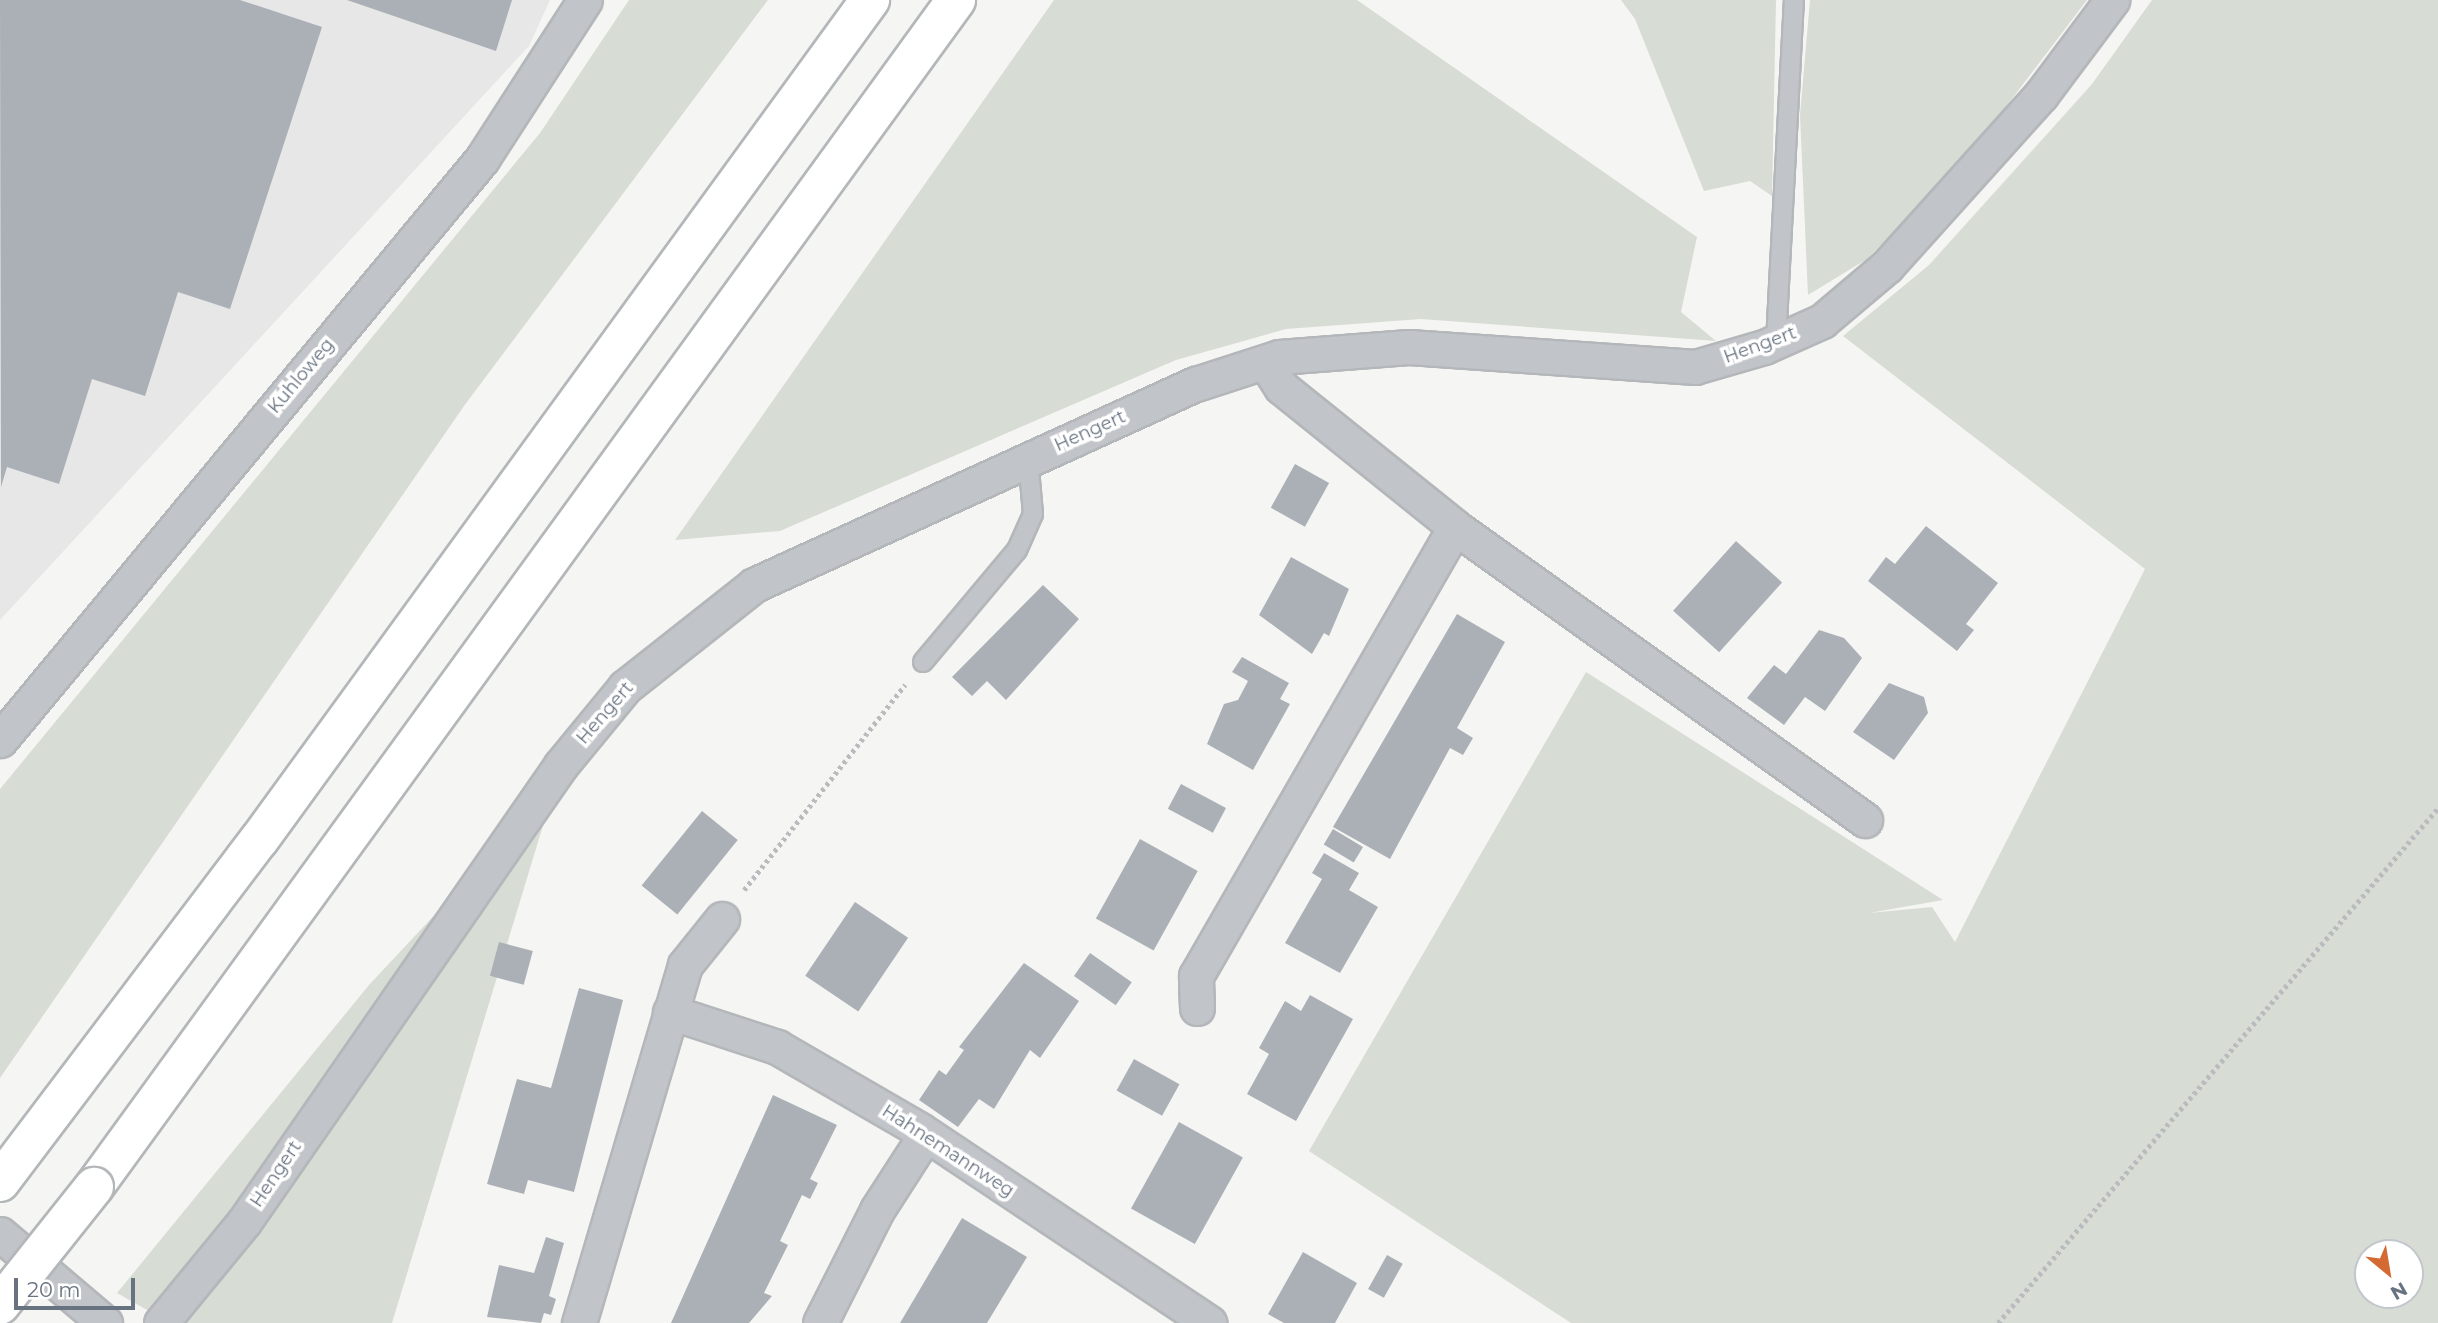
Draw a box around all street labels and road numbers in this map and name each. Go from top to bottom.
street label: Hengert [1721,322,1799,368]
street label: Kuhloweg [263,334,339,418]
street label: Hengert [1051,406,1129,456]
street label: Hengert [572,677,638,749]
street label: Hahnemannweg [878,1100,1018,1202]
street label: Hengert [246,1137,306,1211]

